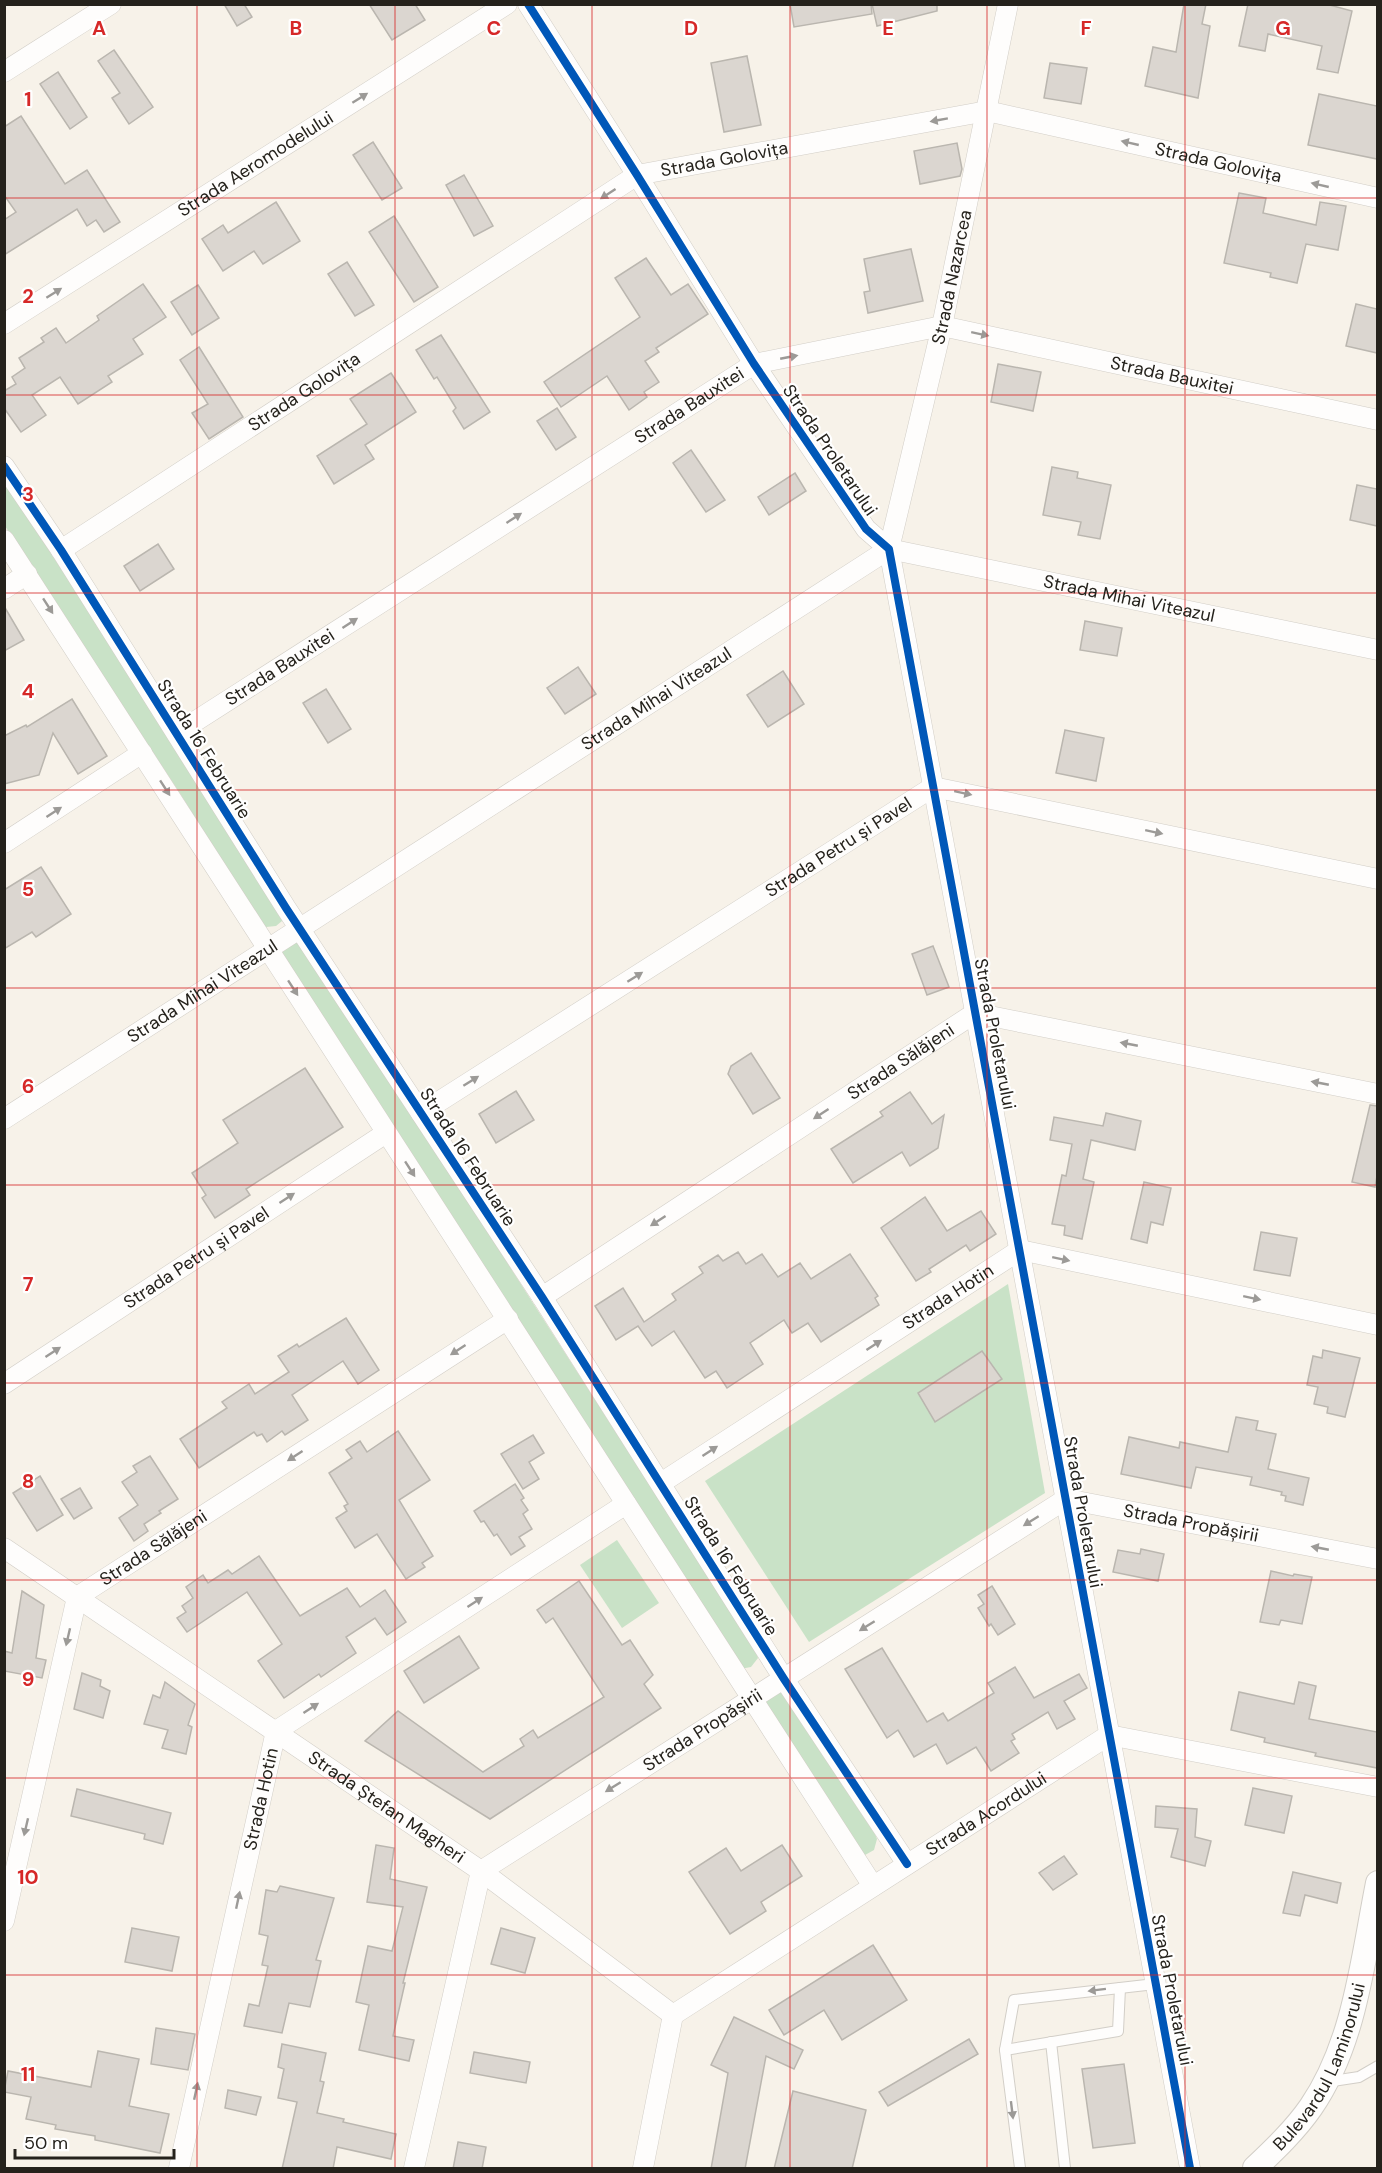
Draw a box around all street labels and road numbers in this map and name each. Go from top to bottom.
street label: Strada Aeromodelului [173,106,338,222]
street label: Strada Golovița [659,136,790,182]
street label: Strada Golovița [1153,137,1284,188]
street label: Strada Nazarcea [926,208,977,347]
street label: Strada Golovița [243,346,365,437]
street label: Strada Bauxitei [1108,351,1236,401]
street label: Strada Bauxitei [630,362,749,449]
street label: Strada Proletarului [777,380,883,520]
street label: Strada Mihai Viteazul [1041,569,1217,628]
street label: Strada Bauxitei [220,623,339,711]
street label: Strada Mihai Viteazul [577,641,736,756]
street label: Strada 16 Februarie [151,675,257,823]
street label: Strada Petru și Pavel [761,791,916,903]
street label: Strada Mihai Viteazul [123,934,282,1049]
street label: Strada Proletarului [969,956,1021,1112]
street label: Strada Sălăjeni [843,1018,959,1106]
street label: Strada 16 Februarie [414,1083,522,1231]
street label: Strada Petru și Pavel [119,1201,274,1314]
street label: Strada Hotin [898,1258,998,1335]
street label: Strada Proletarului [1058,1434,1108,1590]
street label: Strada 16 Februarie [678,1492,784,1640]
street label: Strada Propășirii [1121,1498,1261,1548]
street label: Strada Sălăjeni [95,1504,212,1591]
street label: Strada Propășirii [638,1683,767,1777]
street label: Strada Ștefan Magheri [303,1745,470,1869]
street label: Strada Hotin [238,1746,284,1852]
street label: Strada Acordului [921,1766,1051,1862]
street label: Strada Proletarului [1146,1912,1198,2068]
street label: Bulevardul Laminorului [1268,1981,1371,2156]

